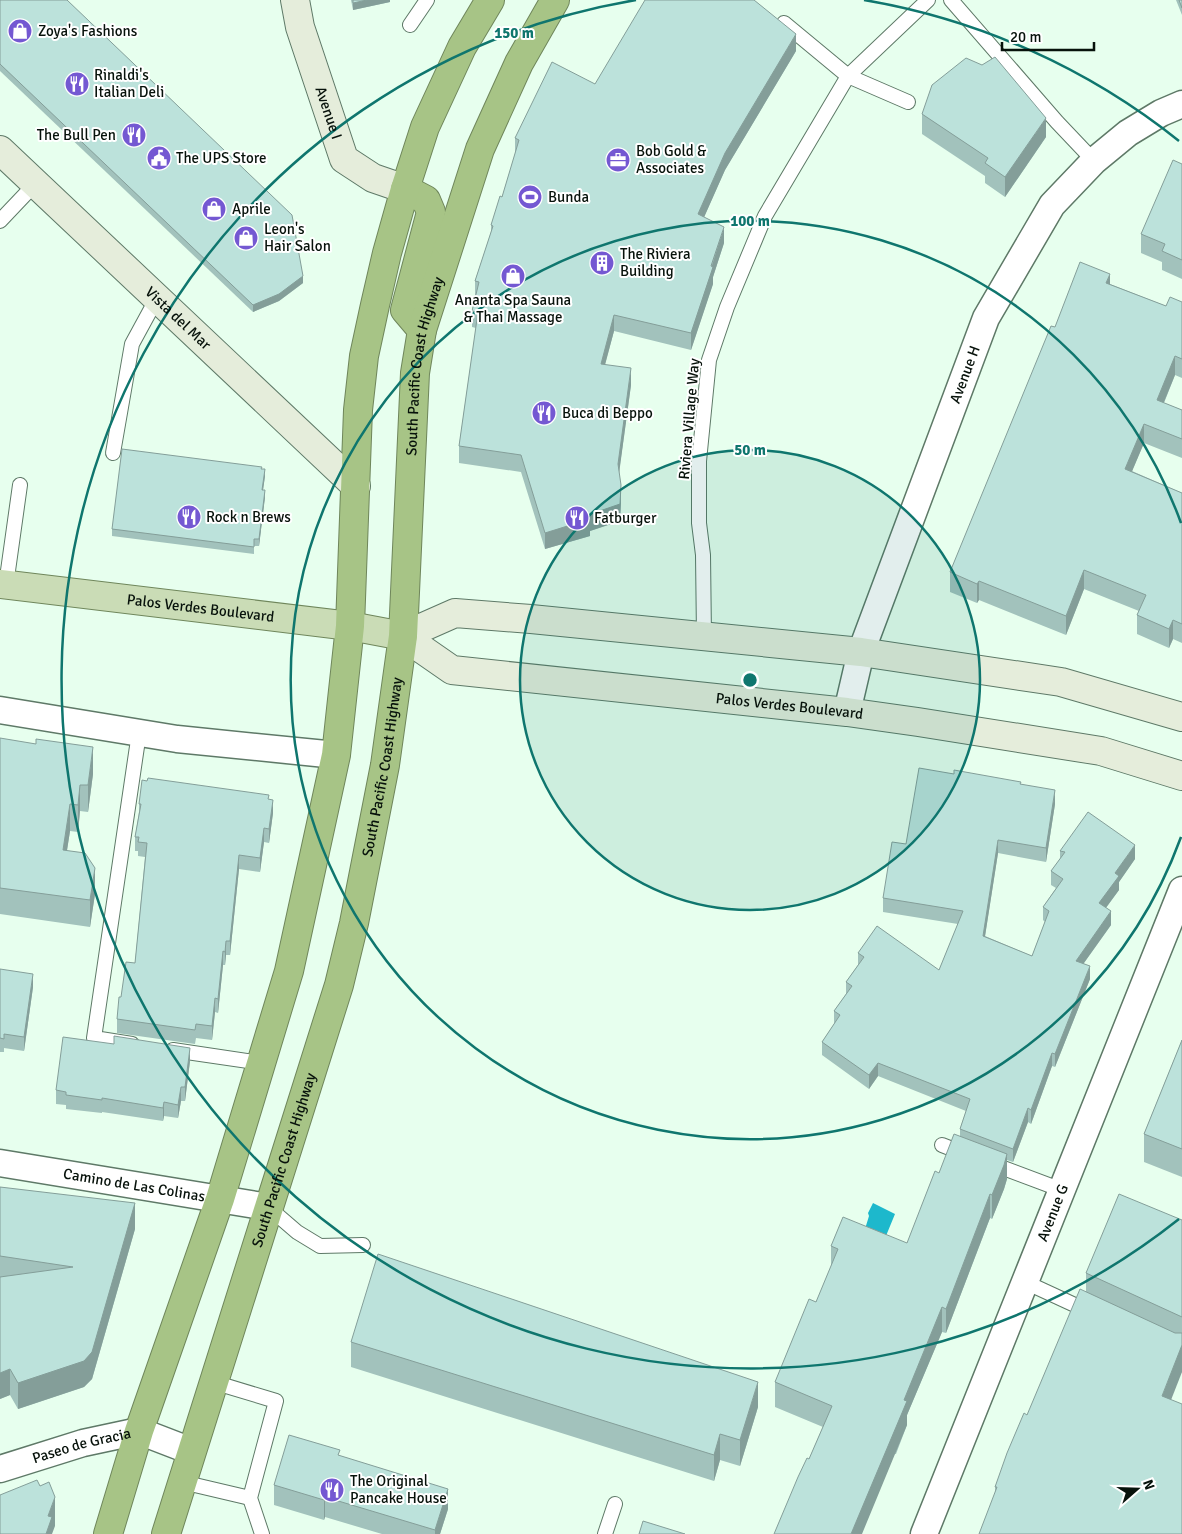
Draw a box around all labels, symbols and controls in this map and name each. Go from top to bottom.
shop icon: Zoya's Fashions [7,18,33,44]
scale bar [1002,20,1094,52]
place label: Zoya's Fashions [38,22,138,40]
text: 150 m [494,24,534,42]
text: 20 m [1010,28,1041,46]
place label: Rinaldi's Italian Deli [94,66,164,101]
restaurant icon: Rinaldi's Italian Deli [64,71,90,97]
street label: Avenue I [311,84,346,142]
restaurant icon: The Bull Pen [121,122,147,148]
place label: The Bull Pen [37,126,116,144]
place label: Bob Gold & Associates [636,142,707,177]
public building icon: The UPS Store [146,145,172,171]
office icon: Bob Gold & Associates [605,147,631,173]
place label: The UPS Store [176,149,267,167]
sports icon: Bunda [517,184,543,210]
place label: Bunda [548,188,589,206]
shop icon: Aprile [201,196,227,222]
place label: Aprile [232,200,271,218]
text: 100 m [730,212,770,230]
place label: Leon's Hair Salon [264,220,331,255]
shop icon: Leon's Hair Salon [233,225,259,251]
place label: The Riviera Building [620,245,691,280]
building icon: The Riviera Building [589,250,615,276]
shop icon: Ananta Spa Sauna & Thai Massage [500,263,526,289]
street label: South Pacific Coast Highway [402,274,447,456]
street label: Vista del Mar [141,283,215,354]
place label: Ananta Spa Sauna & Thai Massage [455,291,571,326]
street label: Avenue H [946,343,984,406]
street label: Riviera Village Way [675,358,703,480]
restaurant icon: Buca di Beppo [531,400,557,426]
place label: Buca di Beppo [562,404,653,422]
text: 50 m [734,441,766,459]
restaurant icon: Rock n Brews [176,504,202,530]
restaurant icon: Fatburger [564,505,590,531]
place label: Rock n Brews [206,508,291,526]
place label: Fatburger [594,509,657,527]
street label: Palos Verdes Boulevard [126,590,275,626]
centre of rings [741,671,759,689]
street label: South Pacific Coast Highway [358,676,406,858]
street label: Palos Verdes Boulevard [715,689,864,723]
street label: South Pacific Coast Highway [248,1071,320,1250]
street label: Camino de Las Colinas [62,1165,207,1206]
street label: Avenue G [1033,1182,1072,1244]
street label: Paseo de Gracia [30,1424,132,1467]
north arrow [1112,1464,1162,1514]
place label: The Original Pancake House [350,1472,447,1507]
restaurant icon: The Original Pancake House [319,1477,345,1503]
text: N [1139,1477,1158,1492]

